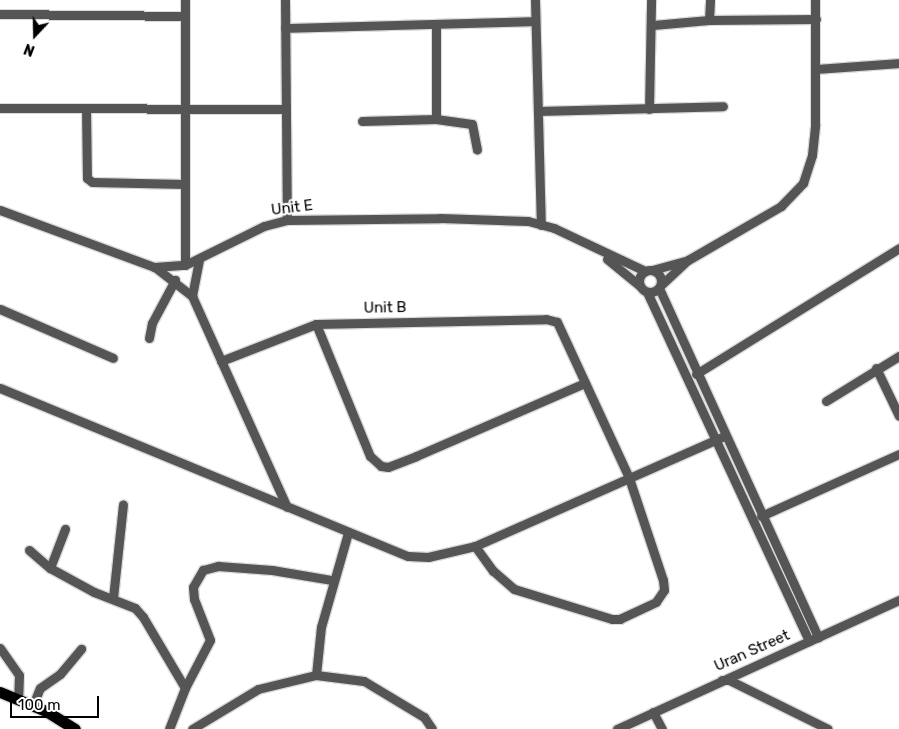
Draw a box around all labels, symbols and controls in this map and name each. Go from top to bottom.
north arrow [10,10,60,60]
text: N [22,40,37,59]
street label: Unit E [270,197,314,219]
street label: Unit B [363,299,407,317]
street label: Uran Street [712,626,792,676]
scale bar [12,686,101,718]
text: 100 m [18,696,60,714]

